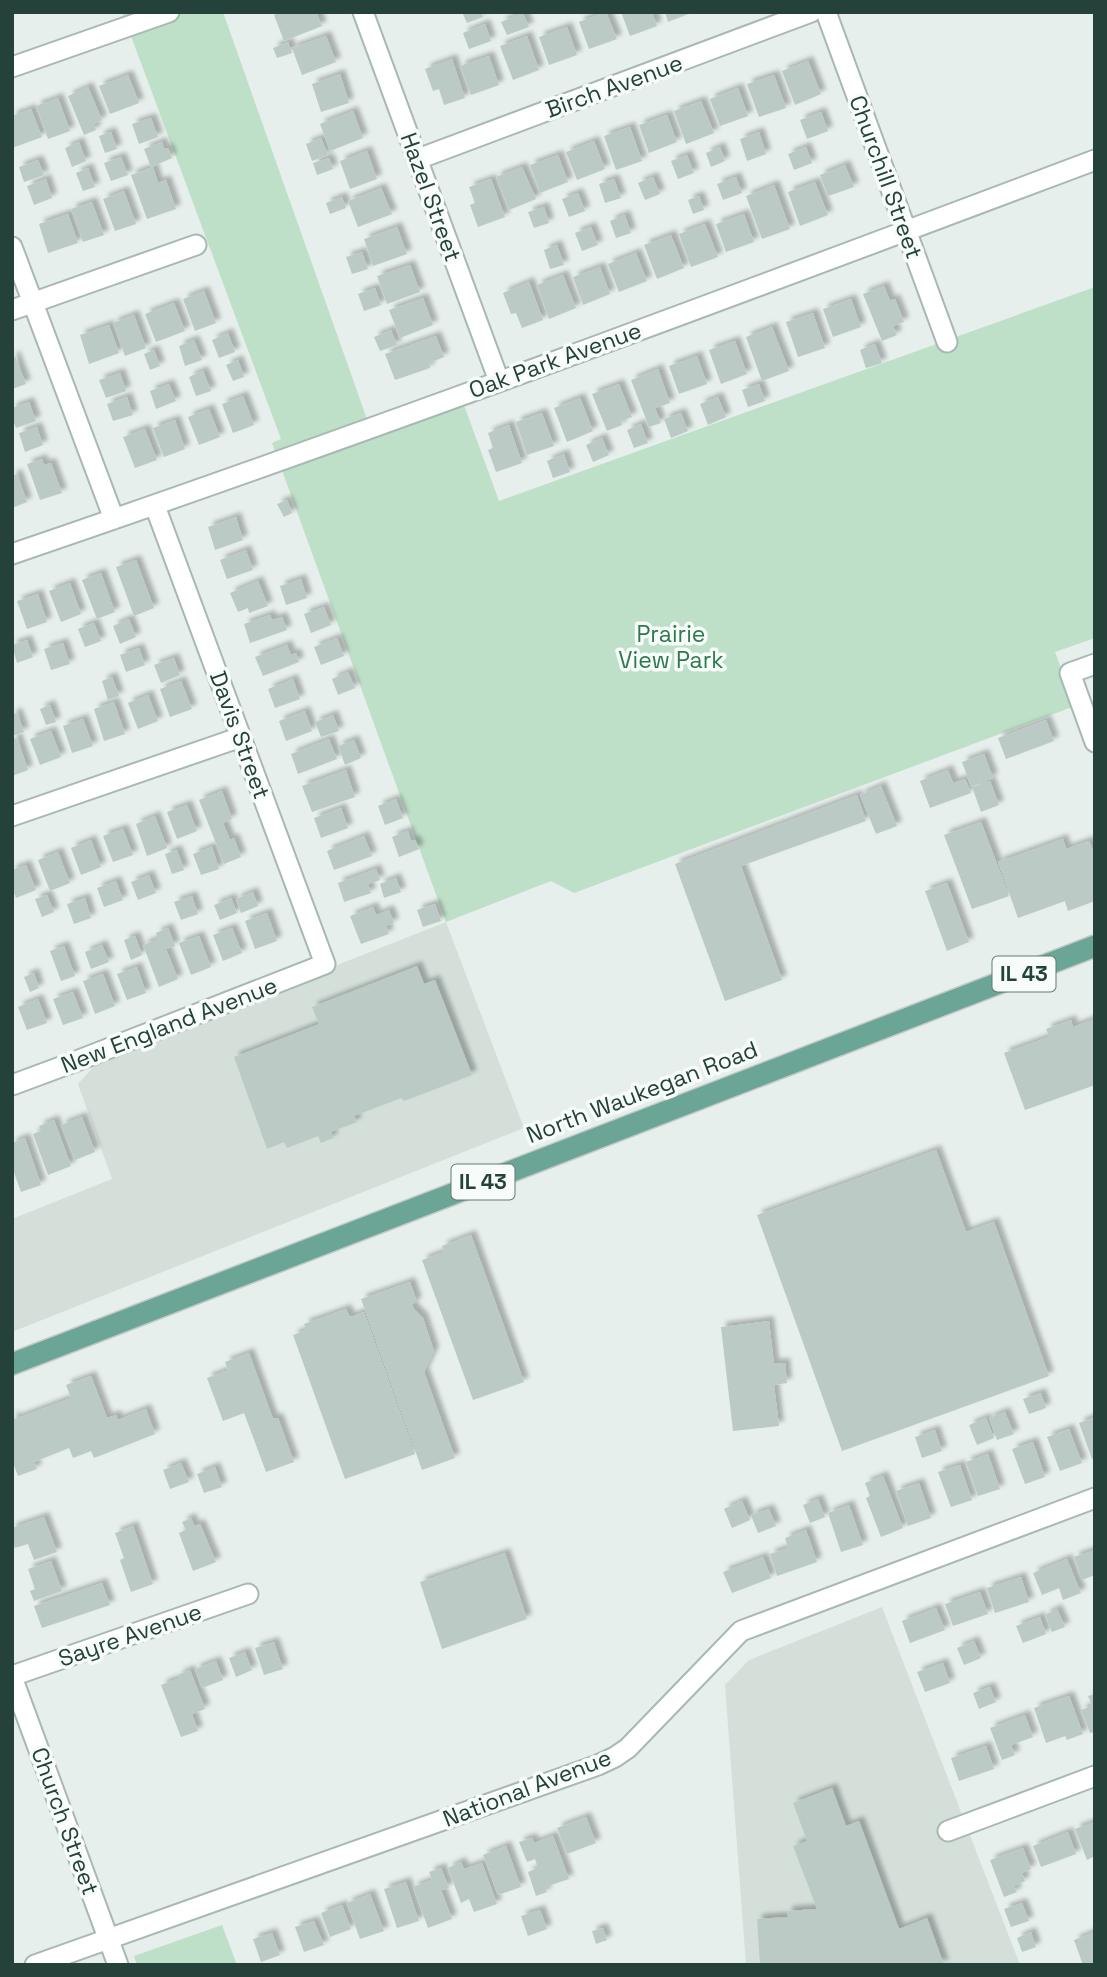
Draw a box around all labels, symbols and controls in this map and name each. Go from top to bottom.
street label: Birch Avenue [541,47,687,125]
street label: Churchill Street [842,91,930,263]
street label: Hazel Street [394,128,468,266]
street label: Oak Park Avenue [465,315,645,405]
park label: Prairie View Park [618,619,724,675]
street label: Davis Street [203,667,277,803]
road number: IL 43 [992,956,1056,992]
street label: New England Avenue [57,970,281,1080]
street label: North Waukegan Road [522,1034,762,1150]
road number: IL 43 [452,1164,514,1200]
street label: Sayre Avenue [54,1596,206,1674]
street label: National Avenue [439,1742,615,1834]
street label: Church Street [24,1743,106,1899]

